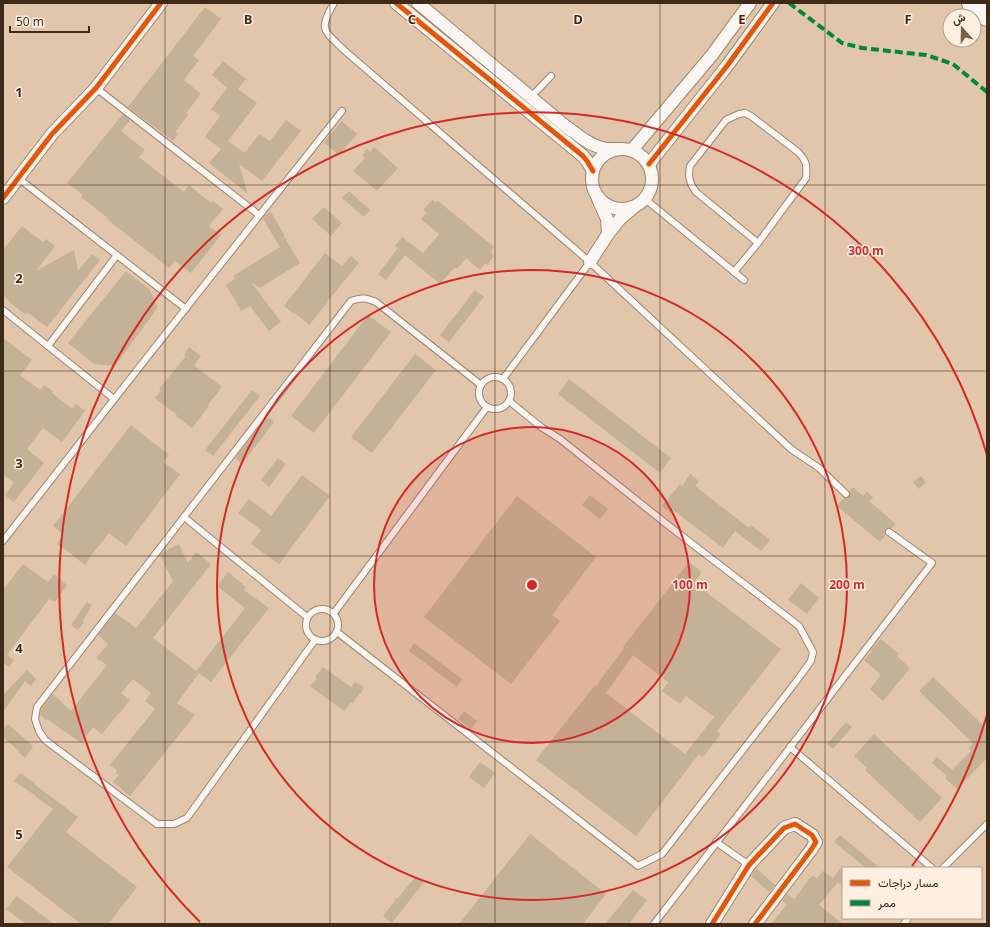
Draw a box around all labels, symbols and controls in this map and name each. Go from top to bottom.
scale bar [10,8,89,34]
north arrow [942,8,982,48]
text: ش [950,9,967,27]
text: B [244,10,253,28]
text: C [408,10,416,28]
text: D [573,10,583,28]
text: E [738,10,746,28]
text: F [904,10,912,28]
text: 50 m [16,13,44,30]
text: 1 [15,83,23,101]
text: 300 m [848,242,884,259]
text: 2 [15,269,23,287]
text: 3 [15,454,23,472]
text: 100 m [672,576,708,593]
text: 200 m [829,576,865,593]
centre of rings [525,578,539,592]
text: 4 [15,639,23,657]
text: 5 [15,825,23,843]
legend [842,867,982,919]
text: مسار دراجات [878,874,938,891]
text: ممر [877,894,896,911]

